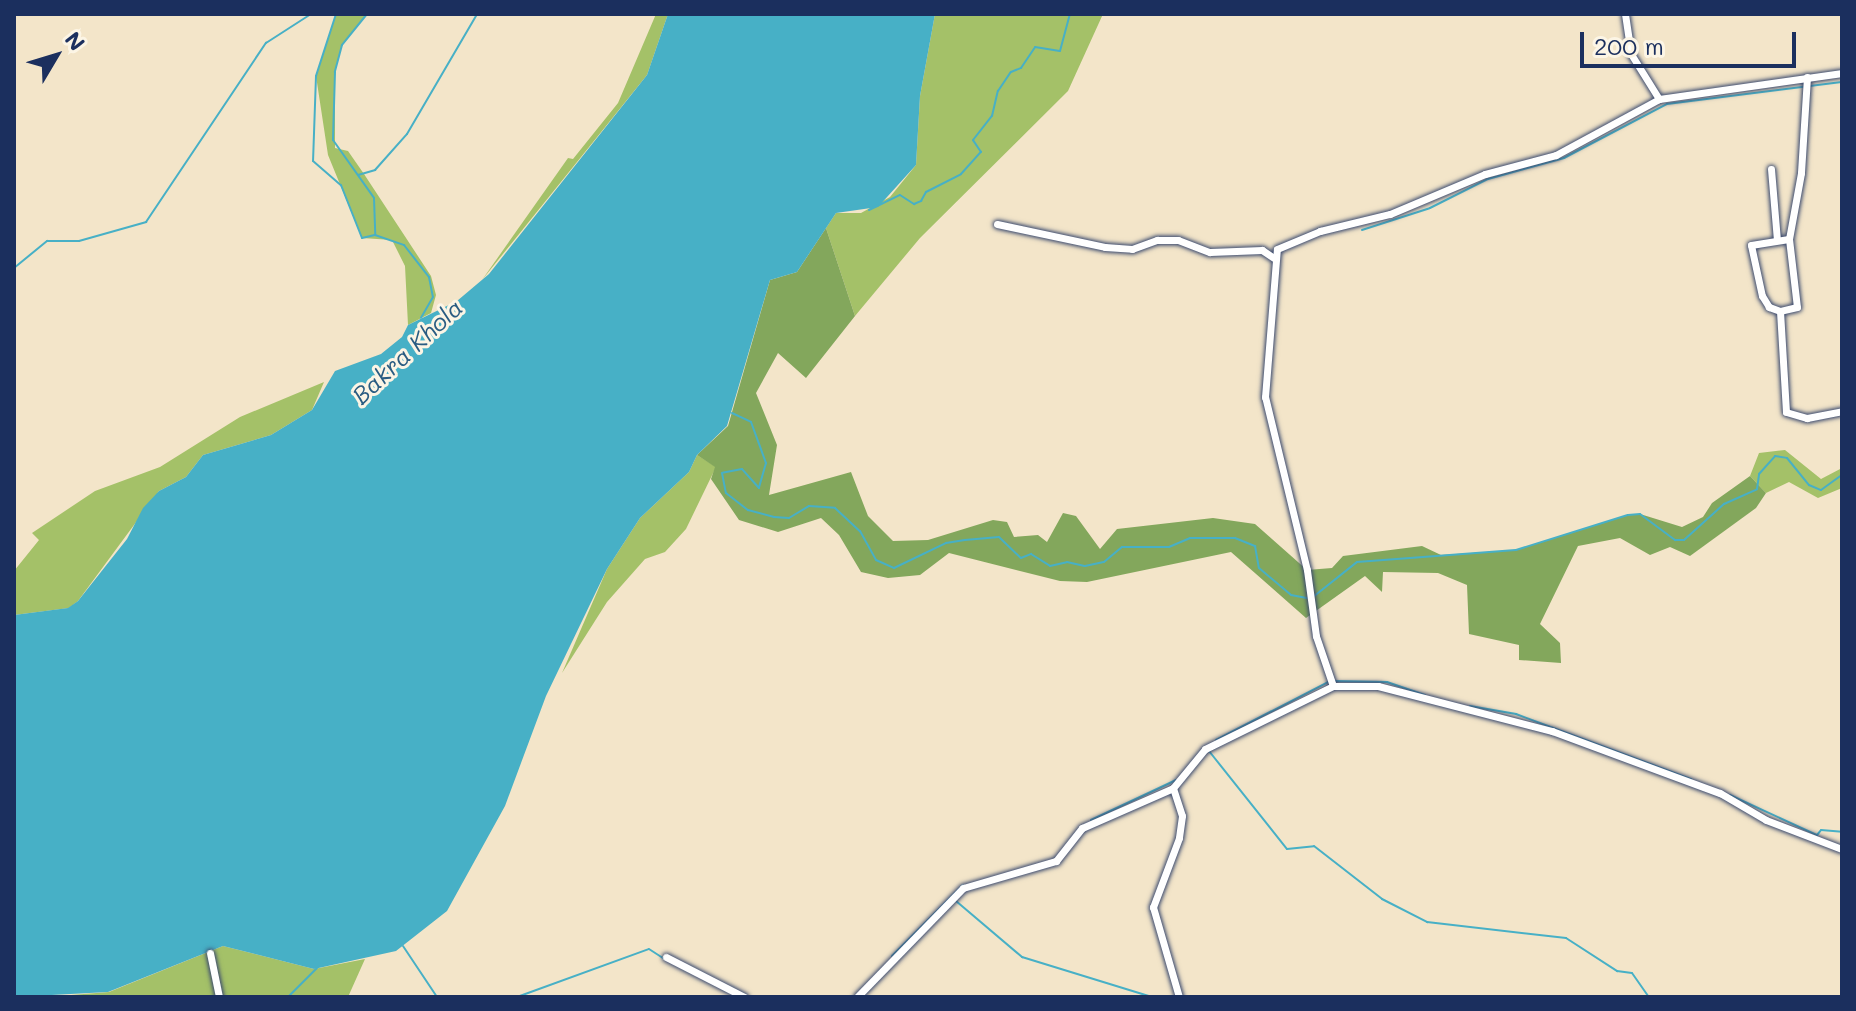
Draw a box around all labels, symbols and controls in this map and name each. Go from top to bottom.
north arrow [16,16,96,96]
scale bar [1584,16,1800,66]
text: N [59,25,92,56]
text: 200 m [1594,30,1664,61]
water label: Bakra Khola [346,293,468,409]

